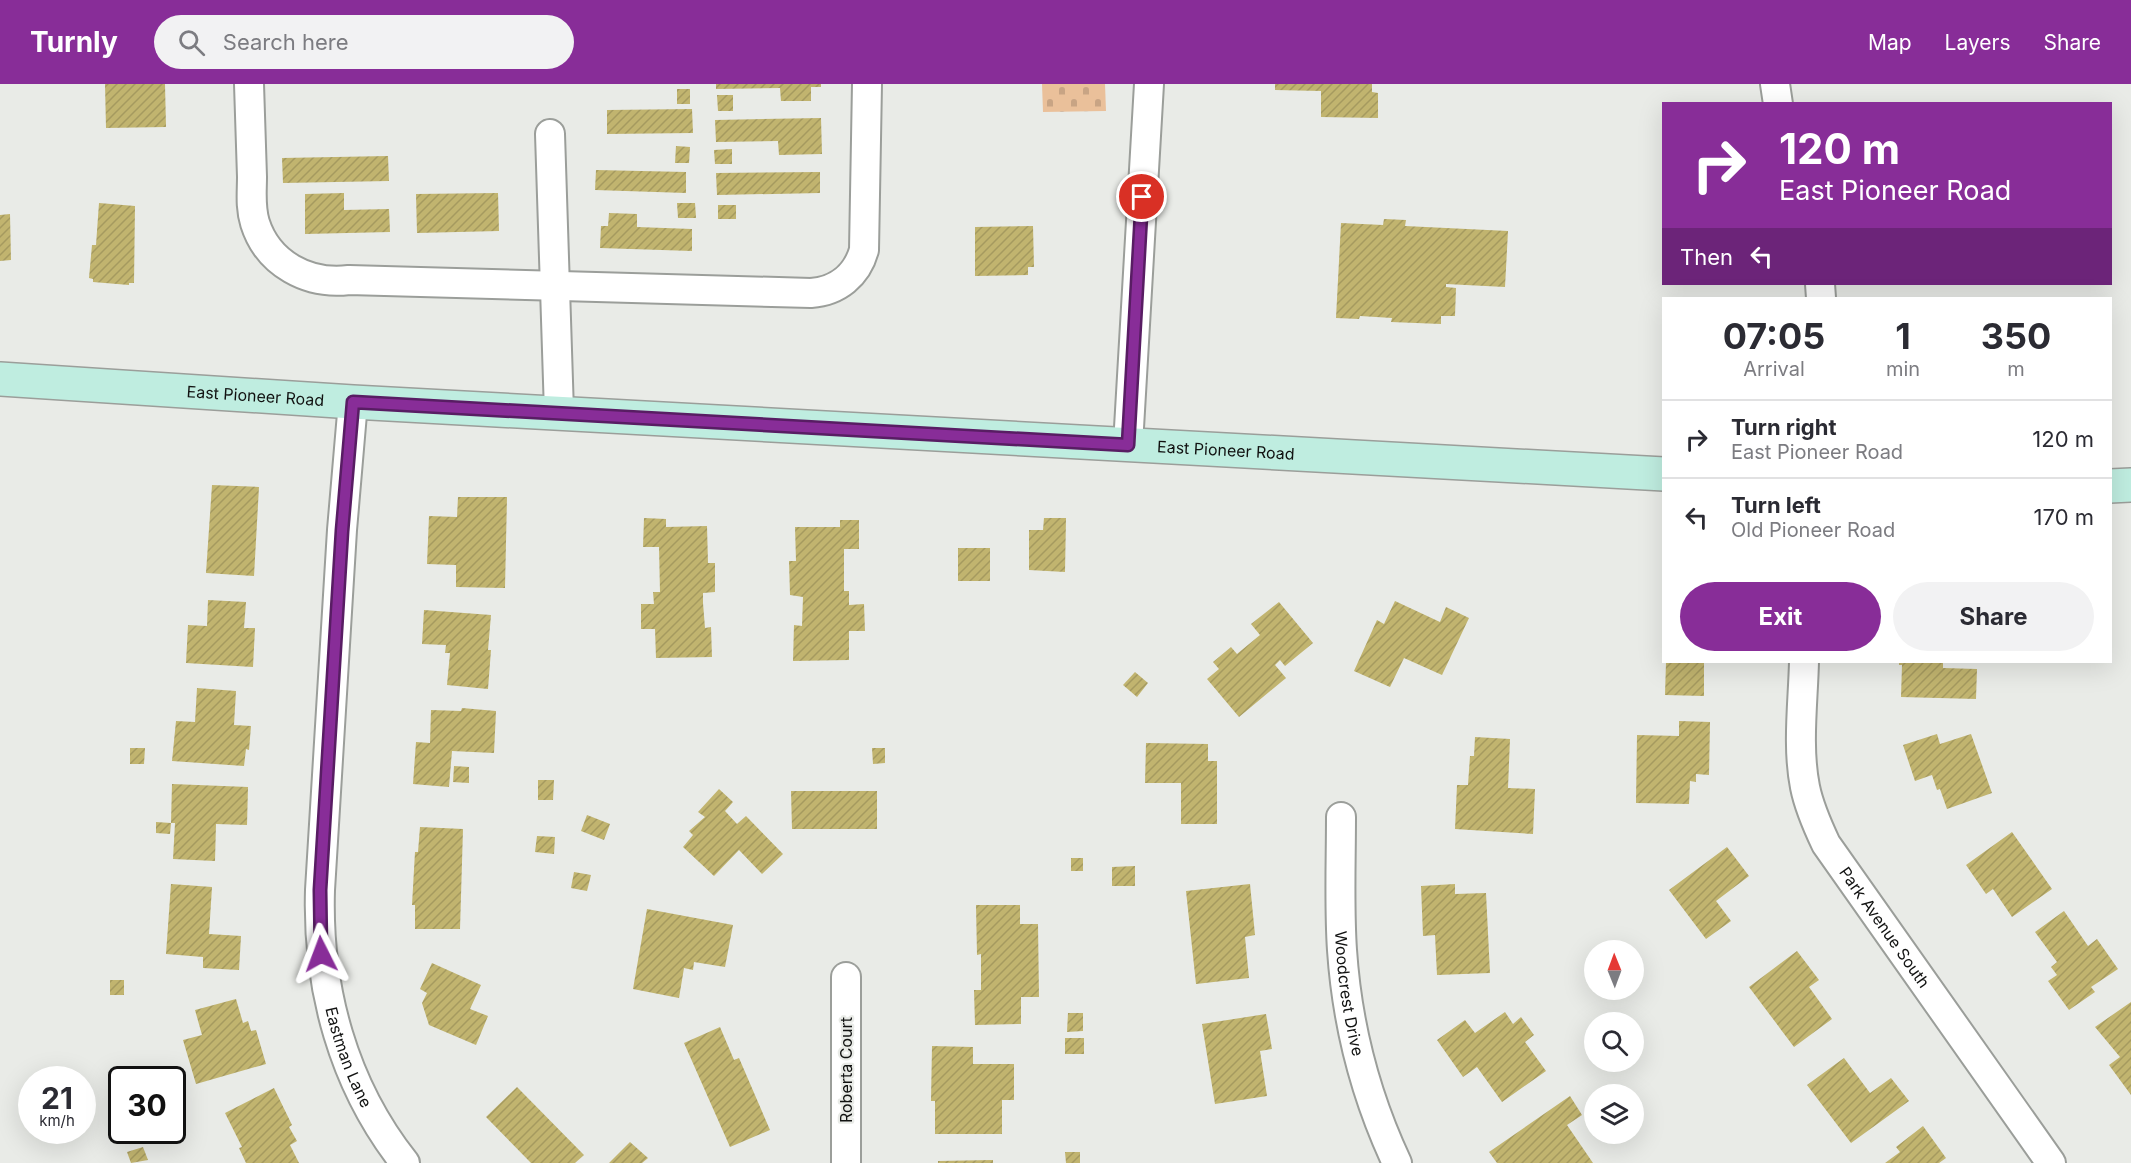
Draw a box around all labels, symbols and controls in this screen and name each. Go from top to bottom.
search box [154,15,574,69]
text: Turnly [30,25,118,59]
icon: search [175,26,208,59]
text: Search here [223,29,349,55]
text: Map [1868,30,1912,55]
text: Layers [1945,30,2011,55]
text: Share [2044,30,2101,55]
text: 120 m [1779,123,1900,174]
icon: right [1680,126,1758,204]
pin [1116,171,1167,222]
text: East Pioneer Road [1779,174,2011,207]
icon: arrive [1125,180,1158,213]
icon: left [1745,240,1778,273]
text: Then [1680,244,1733,270]
text: 07:05 [1723,314,1825,358]
text: 1 [1895,314,1911,358]
text: 350 [1981,314,2051,358]
text: Arrival [1743,357,1805,381]
text: min [1886,357,1920,381]
text: m [2007,357,2025,381]
street label: East Pioneer Road [186,381,325,410]
text: Turn right [1731,414,1837,440]
icon: right [1680,423,1713,456]
text: 120 m [2032,426,2094,452]
street label: East Pioneer Road [1157,436,1295,464]
text: East Pioneer Road [1731,440,1903,464]
text: Turn left [1731,492,1821,518]
icon: left [1680,501,1713,534]
text: 170 m [2034,504,2094,530]
text: Old Pioneer Road [1731,518,1895,542]
button: Exit [1680,582,1881,651]
button: Share [1893,582,2094,651]
street label: Park Avenue South [1835,863,1934,992]
position arrow [289,922,353,986]
street label: Woodcrest Drive [1331,930,1368,1058]
north arrow [1584,940,1644,1000]
map controls [1584,940,1644,1144]
street label: Eastman Lane [321,1005,377,1111]
button: search [1584,1012,1644,1072]
street label: Roberta Court [836,1017,856,1123]
speed limit sign: 30 [108,1066,186,1144]
text: 21 [41,1080,73,1116]
button: layers [1584,1084,1644,1144]
text: km/h [39,1111,75,1130]

